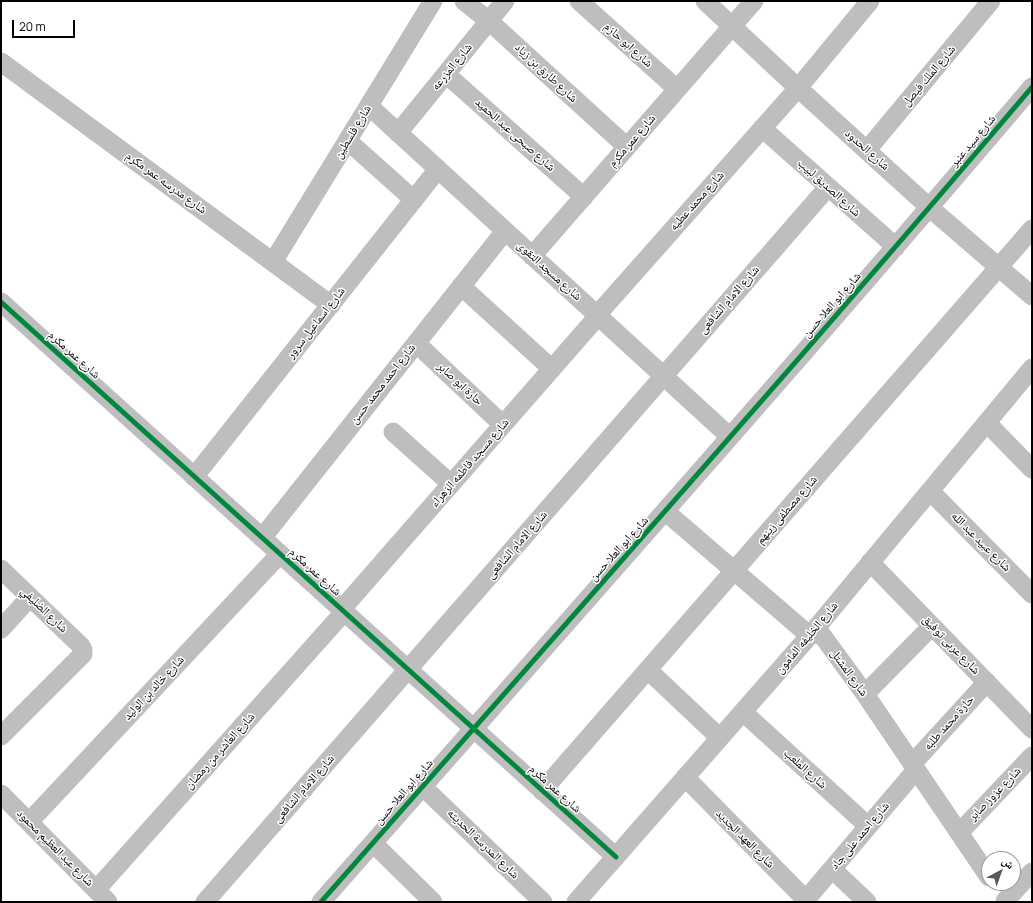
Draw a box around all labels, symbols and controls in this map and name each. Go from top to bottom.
scale bar [14,12,77,38]
text: 20 m [19,18,46,35]
street label: شارع ابو حازم [601,19,655,71]
street label: شارع طارق بن زياد [512,40,580,106]
street label: شارع المزرعه [429,41,475,93]
street label: شارع الملك فيصل [899,42,959,110]
street label: شارع صبحى عبد الحميد [472,95,558,175]
street label: شارع فلسطين [331,103,375,161]
street label: شارع عمر مكرم [605,112,659,170]
street label: شارع سيد عنبر [947,112,999,170]
street label: شارع الحدود [842,126,892,174]
street label: شارع مدرسه عمر مكرم [123,149,209,217]
street label: شارع الصديق لبيب [794,156,864,220]
street label: شارع محمد عطيه [667,168,727,234]
street label: شارع مسجد التقوى [514,238,584,304]
street label: شارع الامام الشافعى [695,263,763,337]
street label: شارع ابو العلا حسن [800,269,864,341]
street label: شارع اسماعيل سرور [284,284,348,362]
street label: شارع عمر مكرم [45,328,103,382]
street label: شارع احمد محمد حسن [347,341,419,427]
street label: حارة ابو صابر [434,359,486,409]
street label: شارع مسجد فاطمه الزهراء [428,416,512,510]
street label: شارع مصطفى زينهم [753,473,821,547]
street label: شارع الامام الشافعى [483,508,551,582]
street label: شارع عبيد عبد الله [948,509,1014,575]
street label: شارع ابو العلا حسن [586,514,652,584]
street label: شارع عمر مكرم [286,545,344,599]
street label: شارع الضليفي [17,584,71,636]
street label: شارع الخليفه المامون [773,599,841,677]
street label: شارع عربى توفيق [919,612,983,678]
street label: شارع المشتل [827,647,871,699]
street label: شارع خالد بن الوليد [120,653,188,723]
street label: حارة محمد طلبه [921,693,977,753]
street label: شارع العاشر من رمضان [182,710,258,792]
street label: شارع الملعب [780,746,830,792]
street label: شارع الامام الشافعى [270,752,338,826]
street label: شارع ابو العلا حسن [372,756,436,828]
street label: شارع عمر مكرم [526,762,584,816]
street label: شارع عزوز صابر [966,764,1024,824]
street label: شارع احمد على جاد [827,799,893,873]
street label: شارع المدرسة الحديثه [444,806,522,882]
street label: شارع عبد العظيم محمود [14,807,96,889]
street label: شارع العهد الجديد [713,807,777,871]
north arrow [981,851,1021,891]
text: ش [999,853,1018,872]

